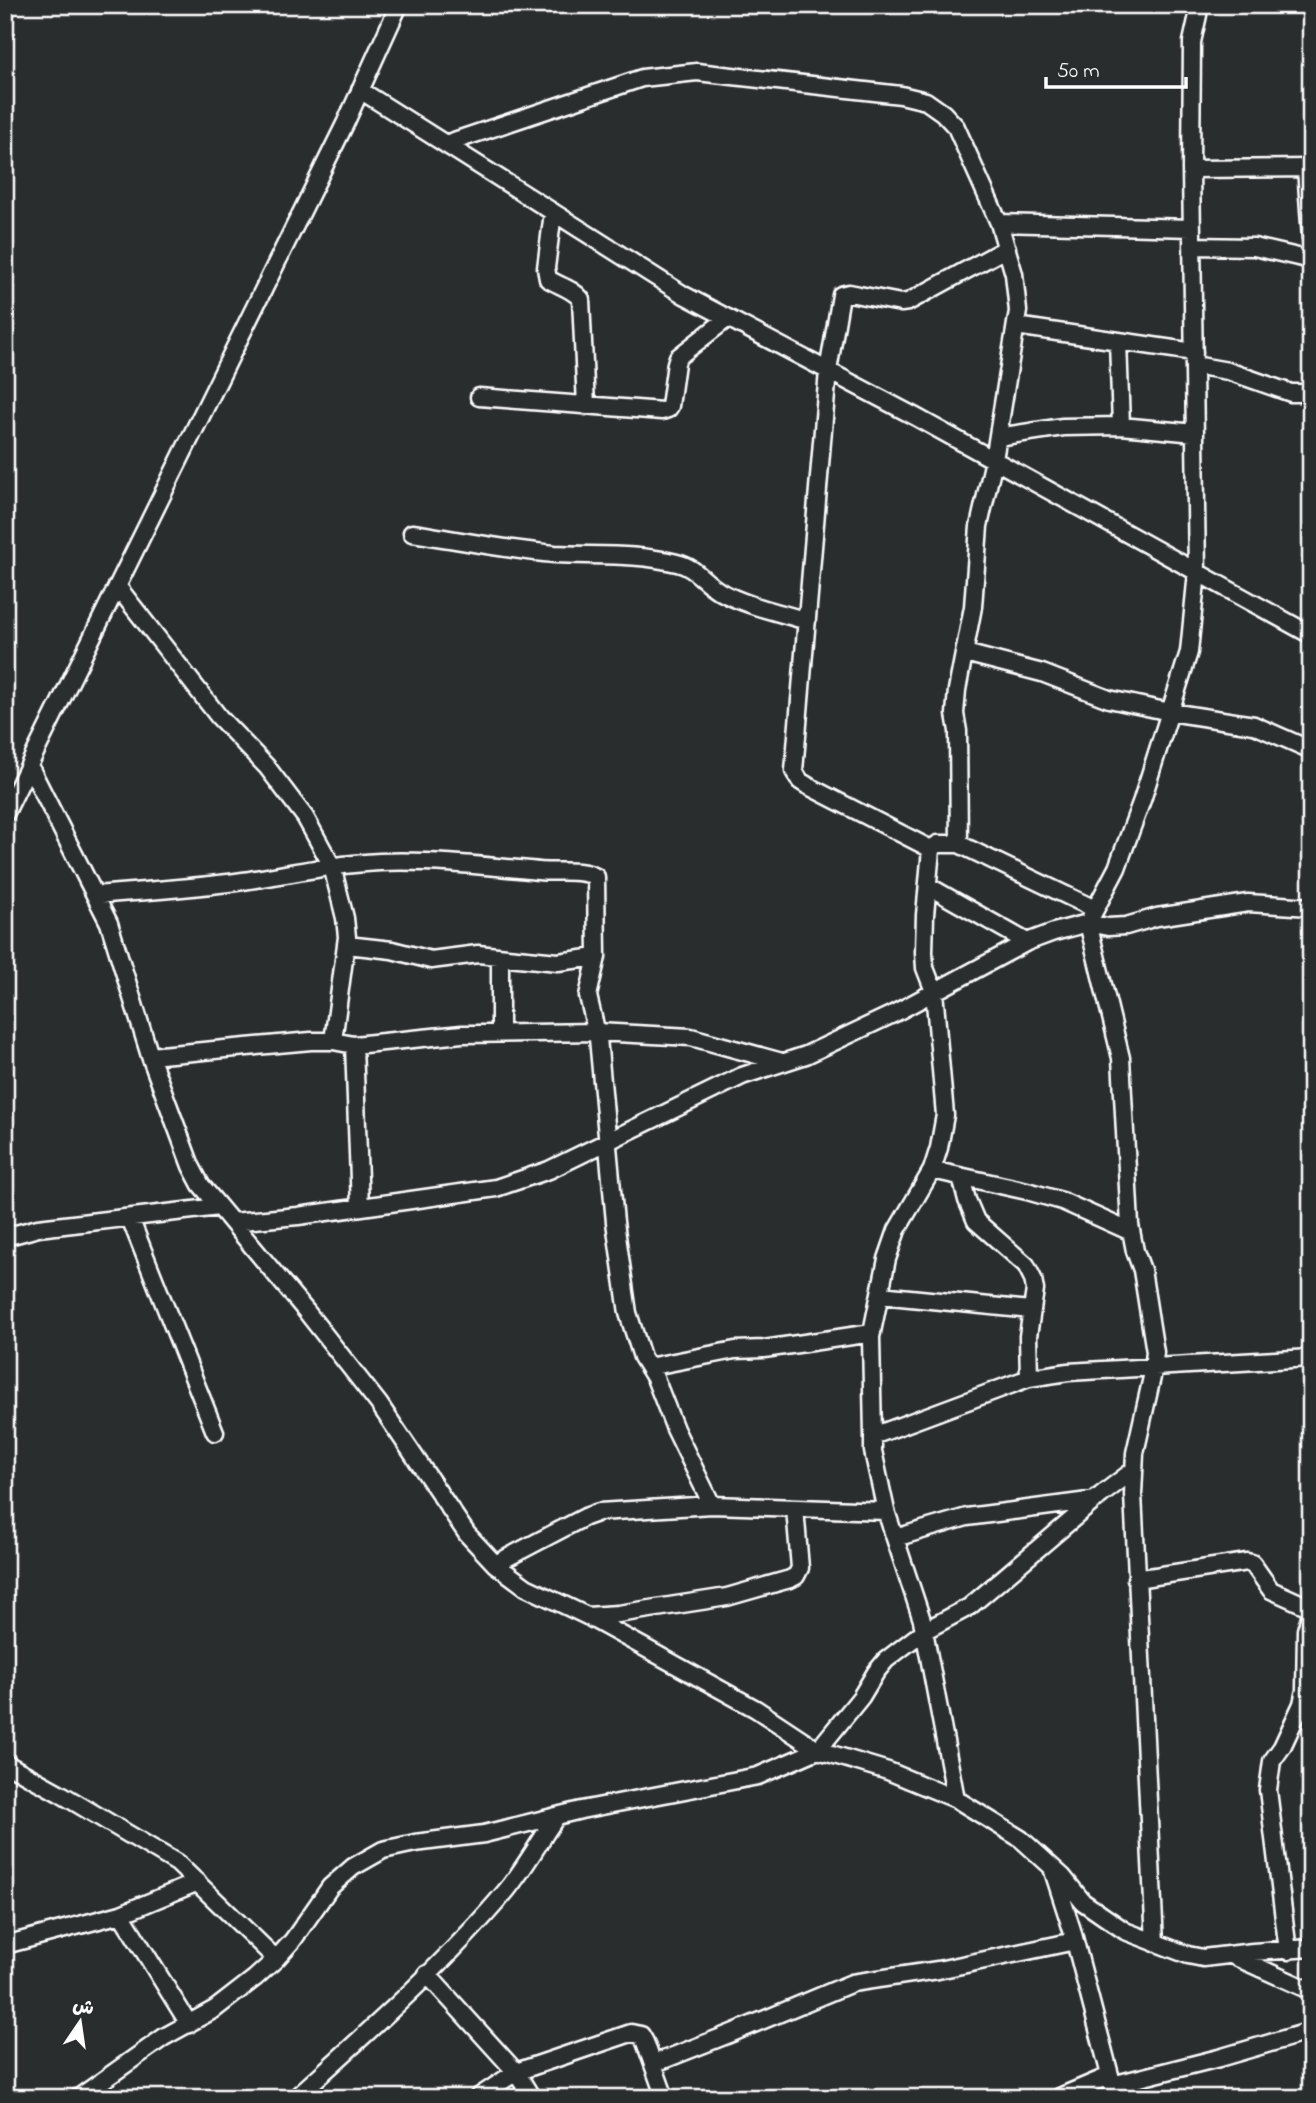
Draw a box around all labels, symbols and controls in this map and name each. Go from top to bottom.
scale bar [1046,46,1186,90]
text: 50 m [1057,57,1100,87]
north arrow [46,1988,116,2058]
text: ش [70,1992,97,2023]

